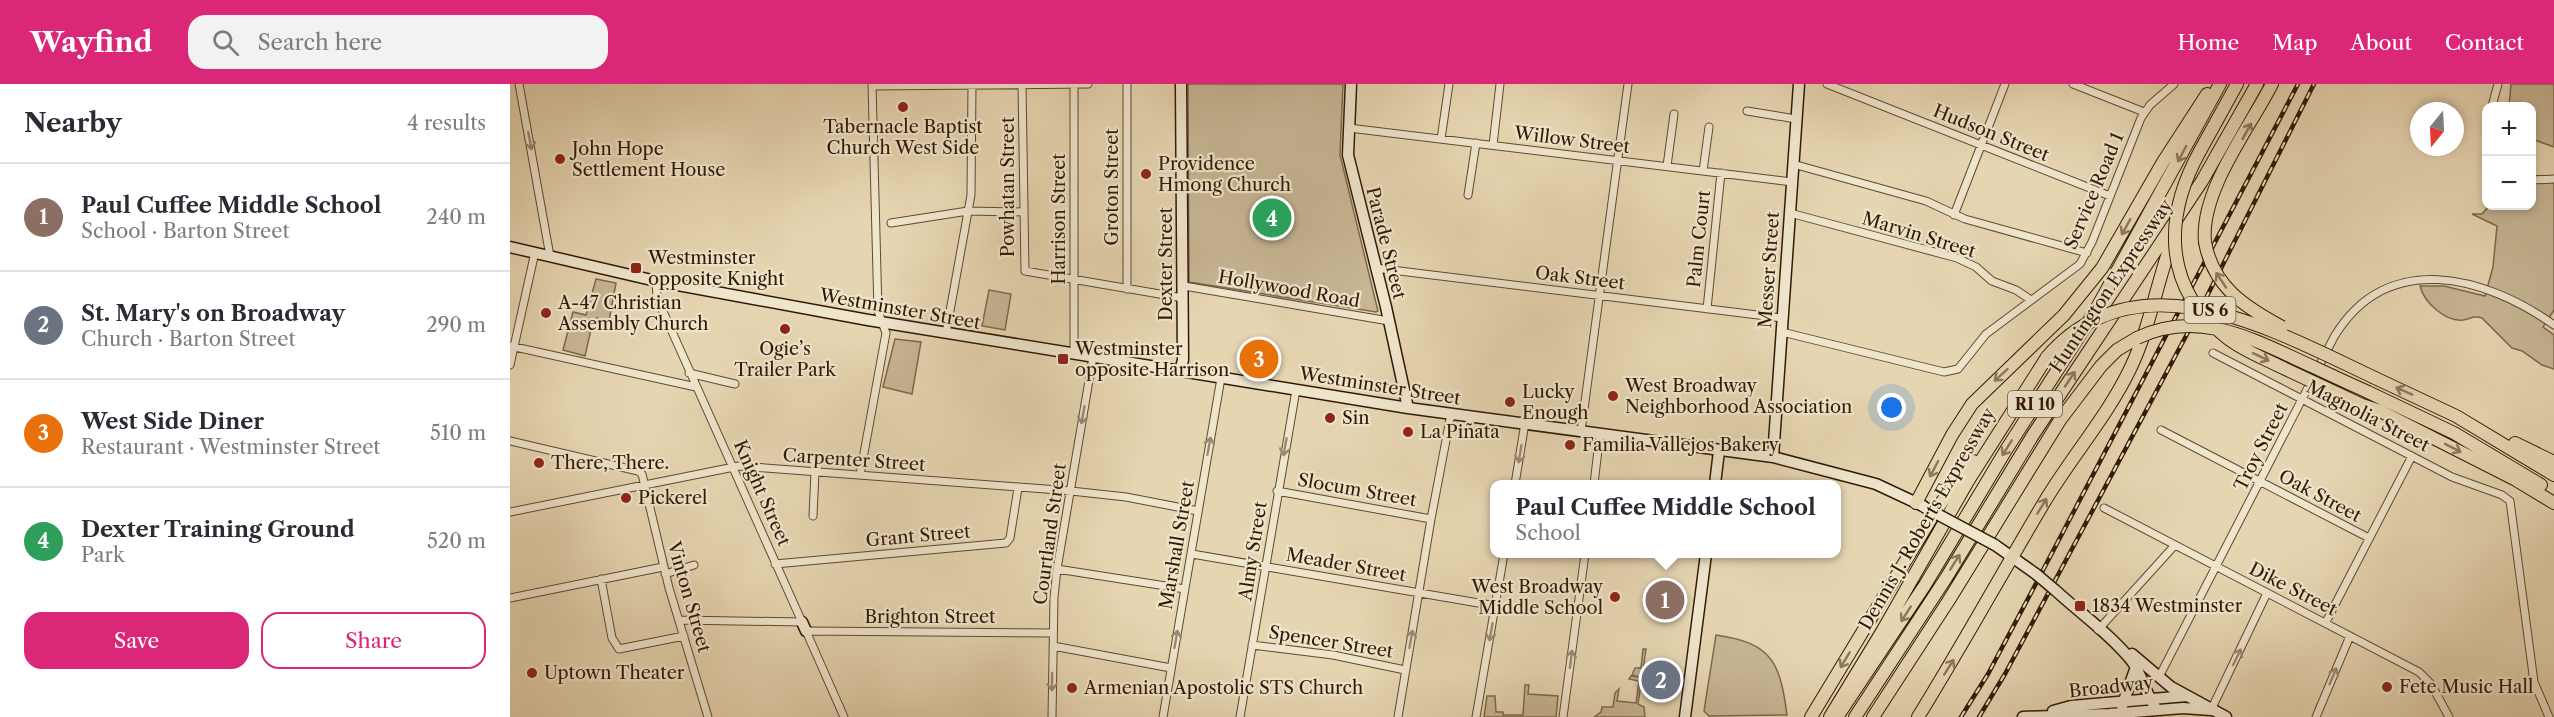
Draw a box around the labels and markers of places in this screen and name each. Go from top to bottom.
marker: Tabernacle Baptist Church West Side [896,100,910,114]
place label: Tabernacle Baptist Church West Side [823,116,983,159]
place label: John Hope Settlement House [569,138,725,181]
marker: John Hope Settlement House [553,152,567,166]
place label: Providence Hmong Church [1158,153,1291,196]
marker: Providence Hmong Church [1139,167,1153,181]
pin: 4 [1252,196,1292,240]
place label: Westminster opposite Knight [647,247,785,290]
marker: Westminster opposite Knight [629,261,643,275]
place label: A-47 Christian Assembly Church [557,292,708,335]
marker: A-47 Christian Assembly Church [539,306,553,320]
marker: Ogie’s Trailer Park [778,322,792,336]
pin: 3 [1240,336,1278,382]
place label: Ogie’s Trailer Park [734,338,837,381]
place label: Westminster opposite Harrison [1074,338,1229,381]
marker: Westminster opposite Harrison [1056,352,1070,366]
place label: West Broadway Neighborhood Association [1624,375,1852,418]
place label: Lucky Enough [1522,381,1589,424]
marker: West Broadway Neighborhood Association [1606,389,1620,403]
marker: Lucky Enough [1503,395,1517,409]
place label: Sin [1342,407,1370,429]
marker: Sin [1323,411,1337,425]
place label: La Piñata [1420,421,1500,443]
marker: La Piñata [1401,425,1415,439]
place label: Familia Vallejos Bakery [1582,434,1780,456]
marker: Familia Vallejos Bakery [1563,438,1577,452]
place label: There, There. [551,452,669,474]
marker: There, There. [532,456,546,470]
place label: Pickerel [638,487,707,509]
marker: Pickerel [619,491,633,505]
place label: West Broadway Middle School [1470,576,1604,619]
pin: 1 [1646,578,1684,622]
marker: West Broadway Middle School [1608,590,1622,604]
place label: 1834 Westminster [2092,595,2243,617]
marker: 1834 Westminster [2073,599,2087,613]
pin: 2 [1642,658,1680,702]
place label: Uptown Theater [544,662,685,684]
marker: Uptown Theater [525,666,539,680]
place label: Fete Music Hall [2399,676,2533,698]
place label: Armenian Apostolic STS Church [1083,677,1363,699]
marker: Fete Music Hall [2380,680,2394,694]
marker: Armenian Apostolic STS Church [1065,681,1079,695]

